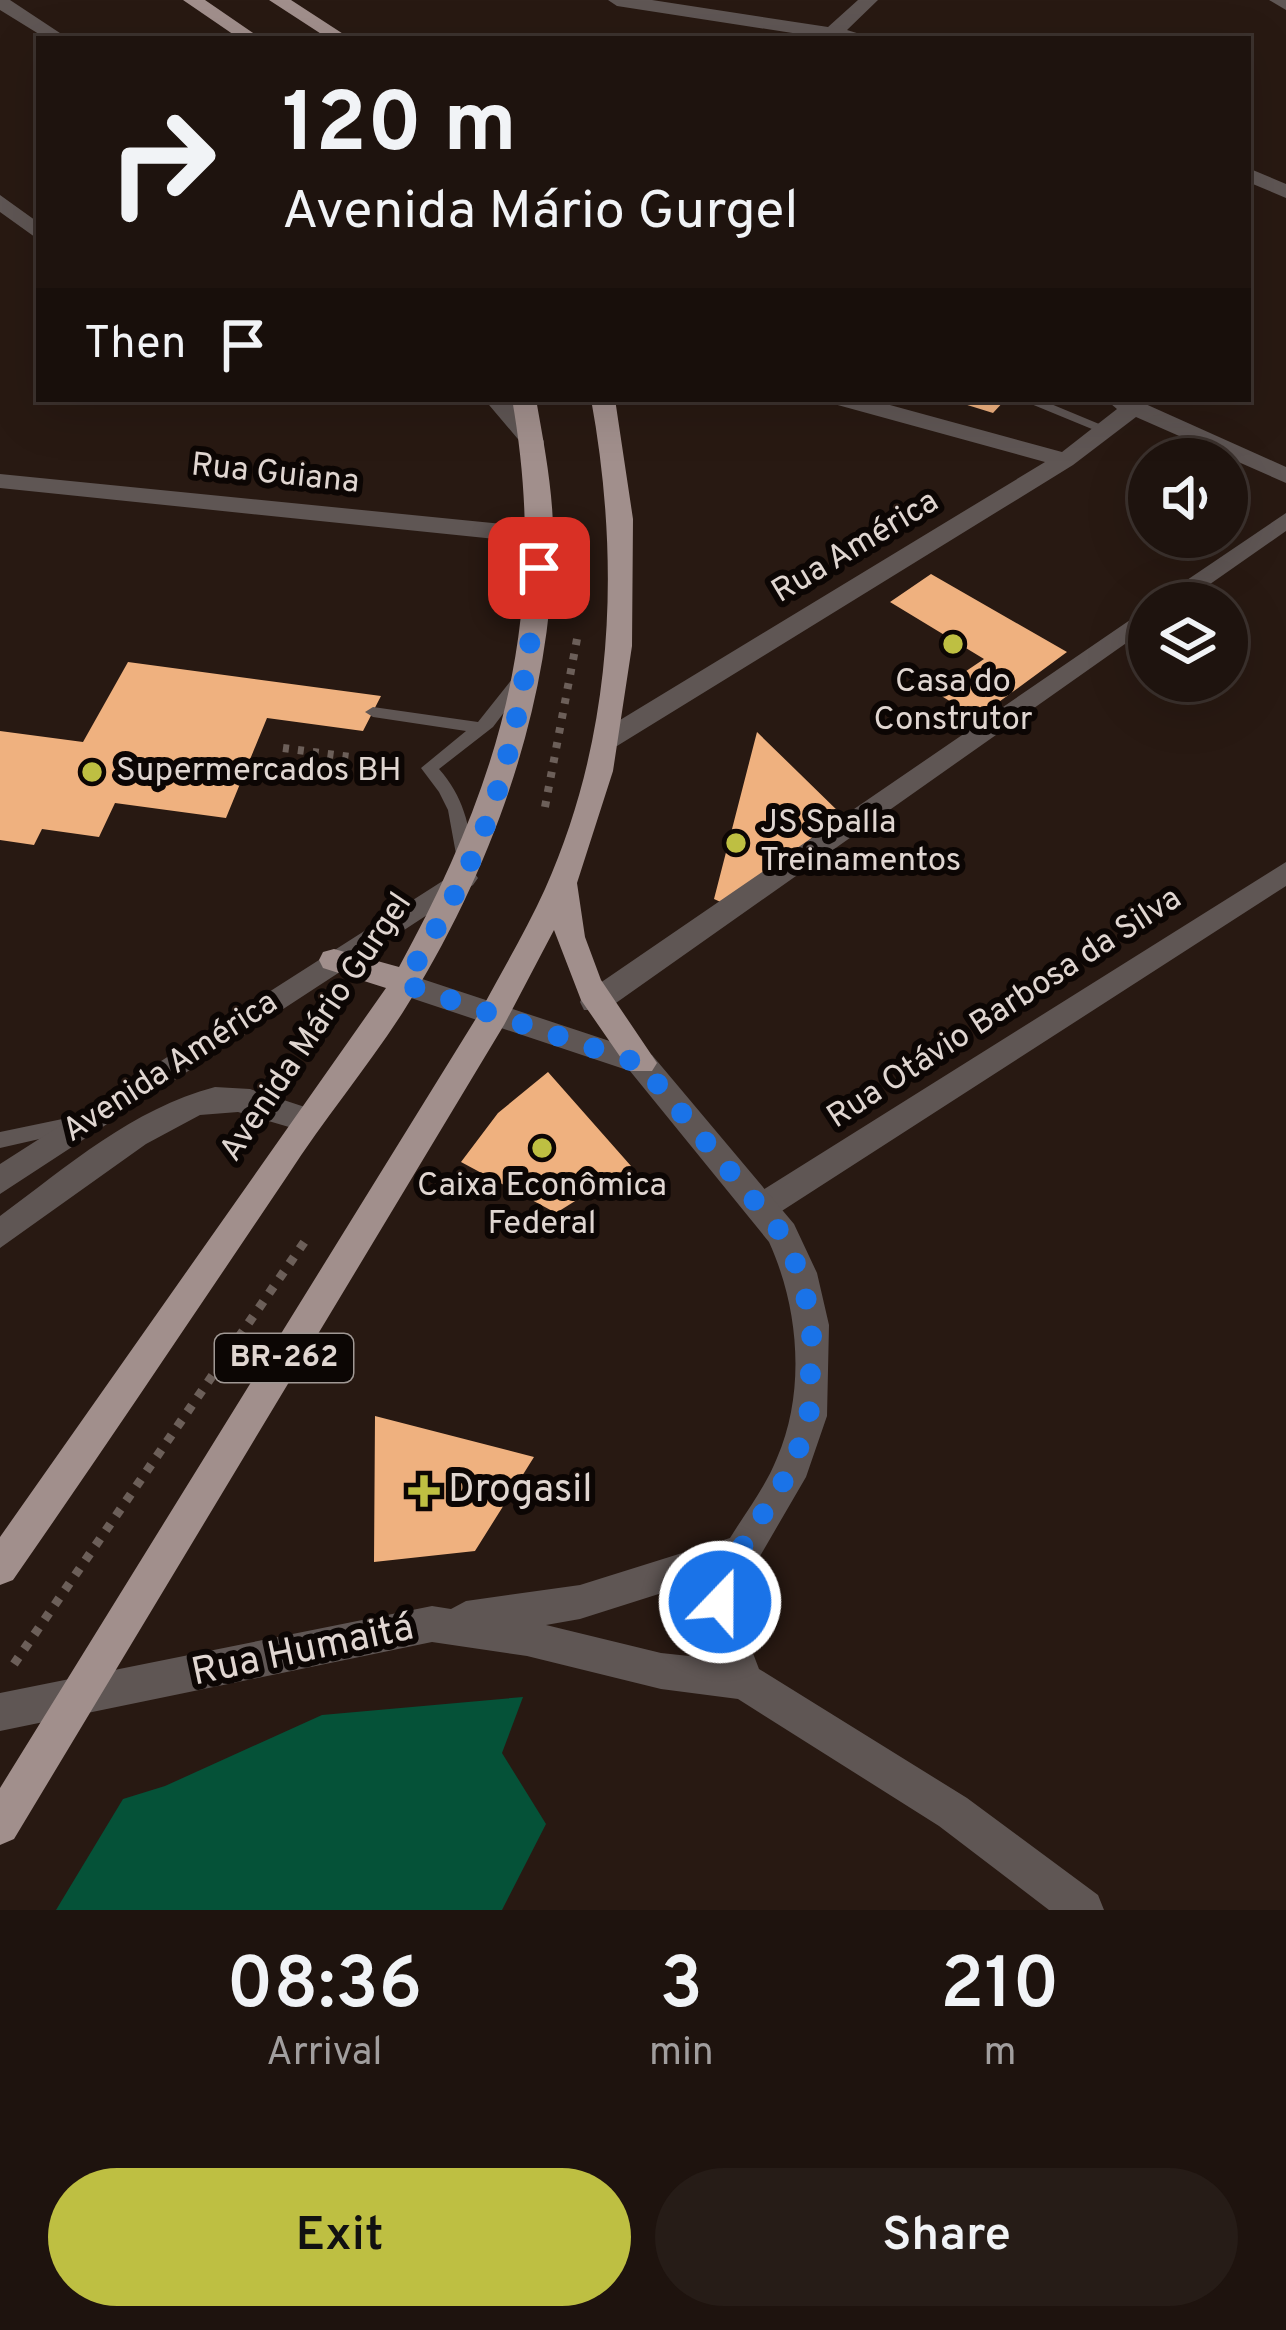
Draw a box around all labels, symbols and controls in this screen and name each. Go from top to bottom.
text: 120 m [282,75,517,181]
icon: right [84,84,240,240]
text: Avenida Mário Gurgel [282,179,799,248]
icon: arrive [210,312,276,378]
text: Then [84,317,186,374]
map controls [1128,438,1248,702]
button: sound [1128,438,1248,558]
street label: Rua Guiana [189,445,361,505]
street label: Rua América [765,482,947,614]
pin [488,517,590,619]
icon: arrive [506,535,572,601]
button: layers [1128,582,1248,702]
marker: Casa do Construtor [940,631,966,657]
place label: Casa do Construtor [874,662,1033,742]
place label: Supermercados BH [116,751,402,793]
marker: Supermercados BH [79,759,105,785]
place label: JS Spalla Treinamentos [760,803,961,883]
marker: JS Spalla Treinamentos [723,830,749,856]
street label: Rua Otávio Barbosa da Silva [820,879,1190,1139]
street label: Avenida Mário Gurgel [211,885,423,1171]
street label: Avenida América [56,983,286,1153]
marker: Caixa Econômica Federal [529,1135,555,1161]
place label: Caixa Econômica Federal [417,1166,667,1246]
road number: BR-262 [215,1334,353,1382]
place label: Drogasil [448,1467,593,1516]
marker: Drogasil [411,1478,437,1504]
position arrow [657,1539,783,1665]
street label: Rua Humaitá [188,1605,418,1699]
text: 08:36 [226,1942,422,2034]
text: 3 [660,1942,703,2034]
text: 210 [940,1942,1059,2034]
text: Arrival [266,2030,383,2079]
text: min [649,2030,714,2079]
text: m [983,2030,1016,2079]
button: Exit [48,2168,631,2306]
button: Share [655,2168,1238,2306]

